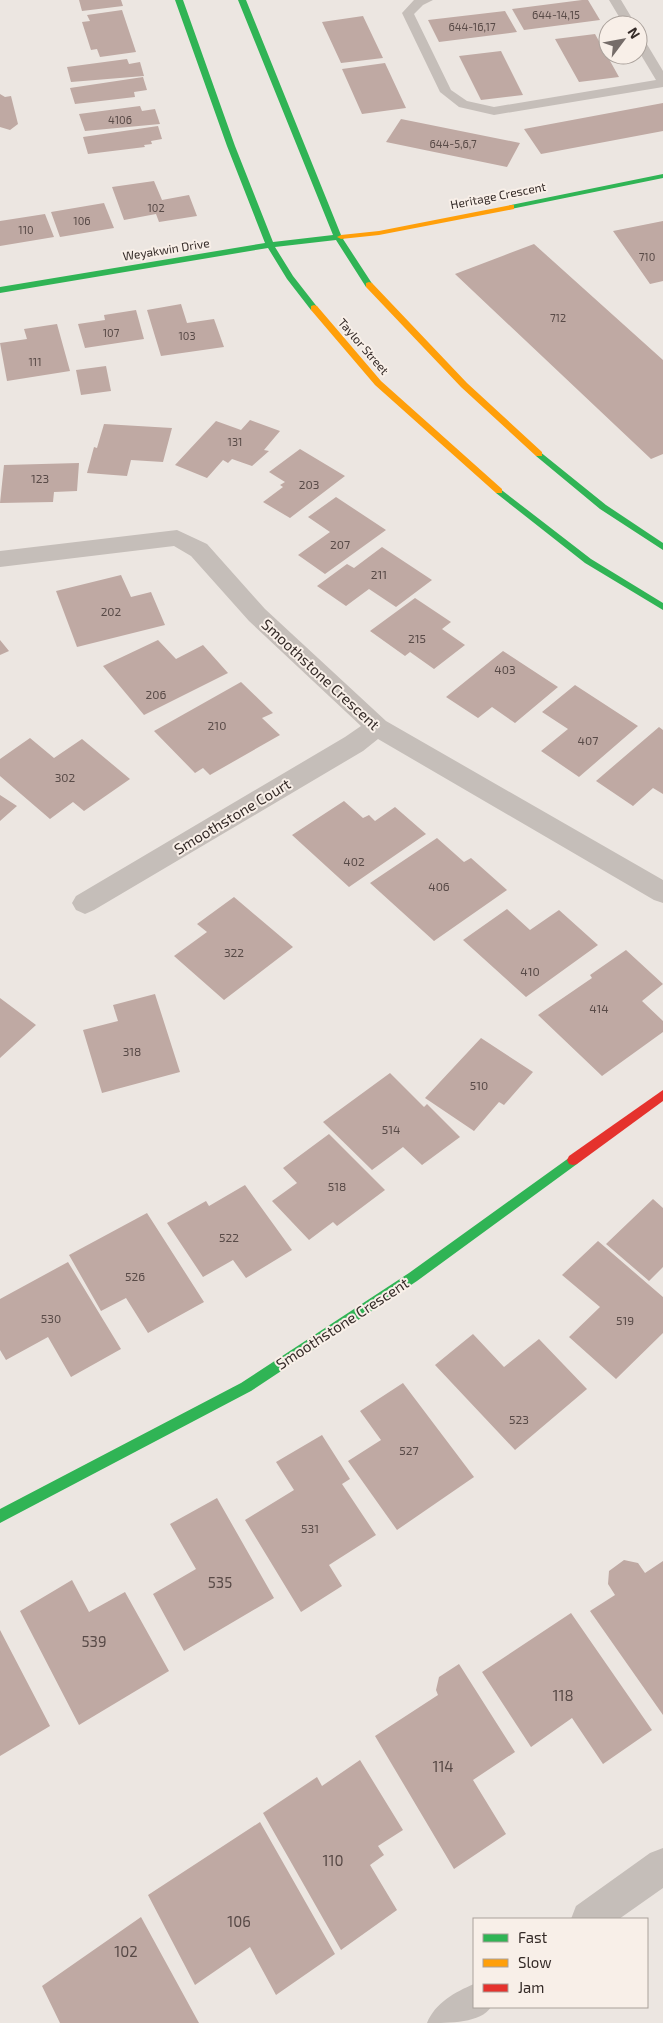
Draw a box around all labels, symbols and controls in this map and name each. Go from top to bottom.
house number: 644-14,15 [532,8,580,21]
north arrow [598,15,648,65]
house number: 644-16,17 [448,20,496,33]
text: N [625,24,644,42]
house number: 4106 [108,113,132,126]
house number: 644-5,6,7 [429,137,477,150]
street label: Heritage Crescent [449,179,547,211]
house number: 102 [147,201,165,214]
house number: 106 [73,214,91,227]
house number: 110 [18,223,34,236]
street label: Weyakwin Drive [122,235,210,263]
house number: 710 [639,250,655,263]
house number: 712 [550,311,566,324]
street label: Taylor Street [336,315,392,377]
house number: 107 [103,326,120,339]
house number: 103 [178,329,196,342]
house number: 111 [28,355,42,368]
house number: 131 [228,435,242,448]
house number: 123 [31,471,49,485]
house number: 203 [299,477,319,491]
house number: 207 [330,537,350,551]
house number: 211 [371,567,387,581]
house number: 202 [101,604,122,618]
street label: Smoothstone Crescent [258,615,384,734]
house number: 215 [408,631,426,645]
house number: 403 [494,662,516,676]
house number: 206 [146,687,167,701]
house number: 210 [208,718,226,732]
house number: 407 [578,733,598,747]
house number: 302 [55,770,76,784]
street label: Smoothstone Court [171,774,294,858]
house number: 402 [343,854,365,868]
house number: 406 [428,879,450,893]
house number: 322 [224,945,244,959]
house number: 410 [520,964,540,978]
house number: 414 [589,1001,609,1015]
house number: 318 [123,1044,141,1058]
house number: 510 [470,1078,488,1092]
house number: 514 [382,1122,400,1136]
house number: 518 [328,1179,346,1193]
house number: 522 [219,1230,239,1244]
house number: 526 [125,1269,145,1283]
street label: Smoothstone Crescent [272,1273,412,1373]
house number: 530 [41,1311,61,1325]
house number: 519 [616,1313,634,1327]
house number: 523 [509,1412,529,1426]
house number: 527 [399,1443,419,1457]
house number: 531 [301,1521,319,1535]
house number: 535 [208,1573,232,1591]
house number: 539 [82,1632,106,1650]
house number: 118 [552,1686,574,1704]
house number: 114 [432,1757,454,1775]
house number: 110 [323,1851,344,1869]
house number: 106 [227,1912,251,1930]
legend [473,1918,648,2008]
text: Fast [518,1928,548,1946]
house number: 102 [114,1942,138,1960]
text: Slow [518,1953,552,1971]
text: Jam [518,1978,544,1996]

